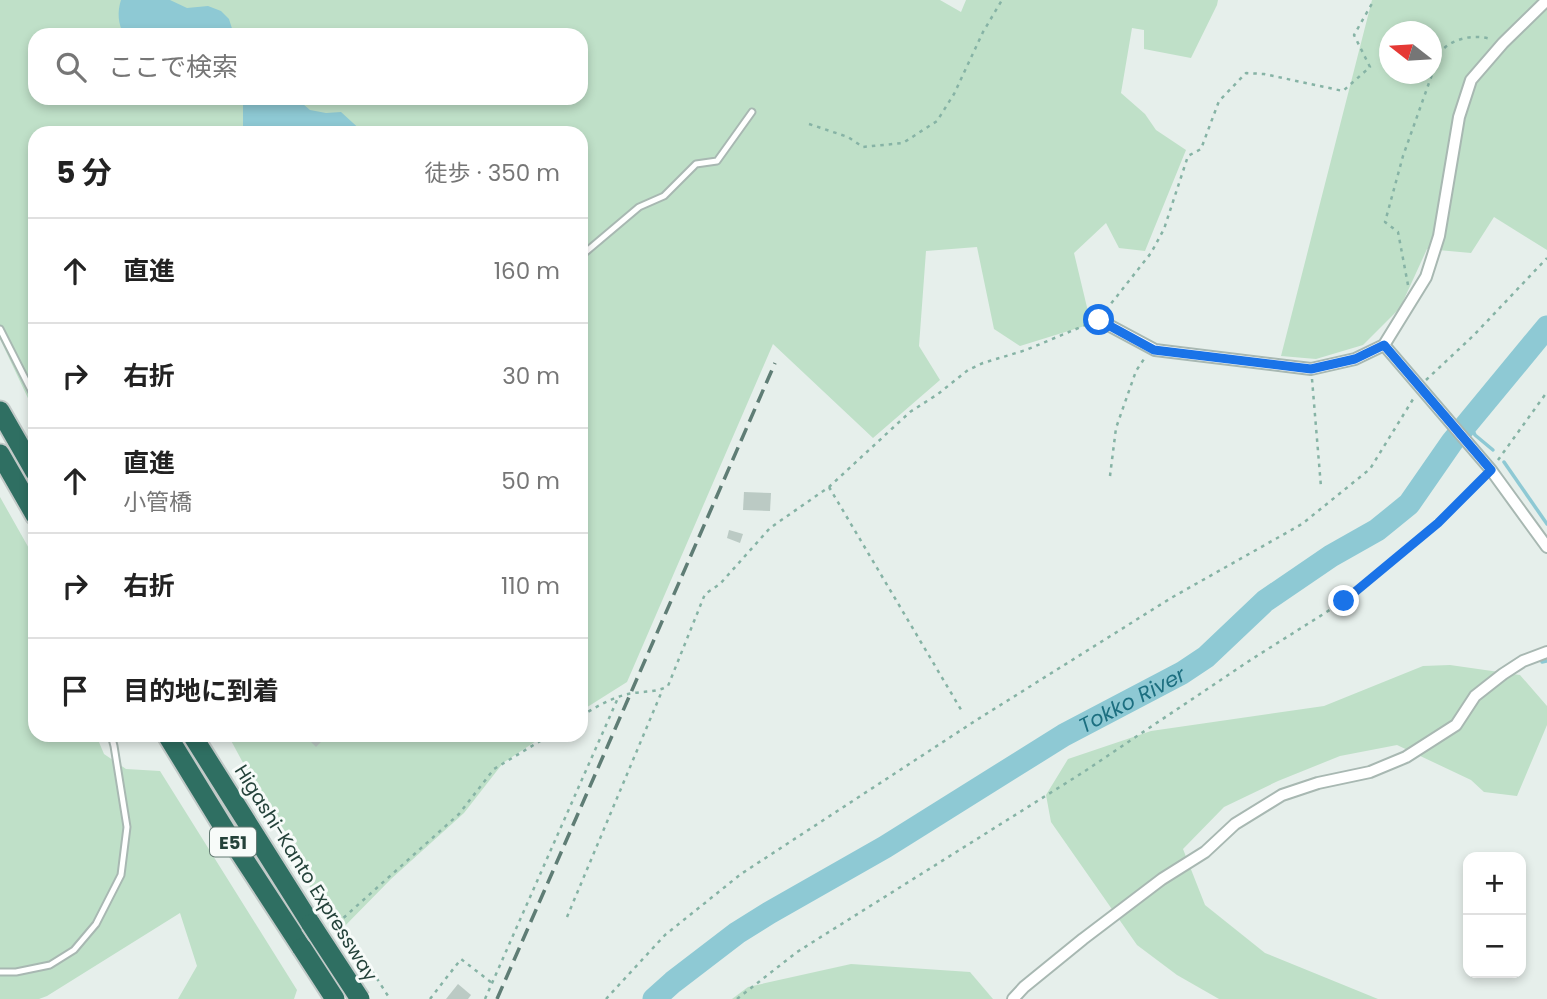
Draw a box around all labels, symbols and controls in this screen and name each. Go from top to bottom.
north arrow [1379,21,1442,84]
search box [28,28,588,105]
icon: search [52,48,90,86]
text: ここで検索 [108,49,238,85]
text: 5 分 [56,151,112,194]
text: 徒歩 · 350 m [425,157,560,189]
icon: ahead [56,252,94,290]
text: 直進 [123,253,175,289]
text: 160 m [494,255,560,287]
route start [1083,304,1114,335]
icon: right [56,357,94,395]
text: 右折 [123,358,175,394]
text: 30 m [502,360,560,392]
text: 直進 [123,445,175,481]
icon: ahead [56,462,94,500]
text: 50 m [501,465,560,497]
text: 小管橋 [123,486,192,518]
icon: right [56,567,94,605]
text: 右折 [123,568,175,604]
text: 110 m [501,570,560,602]
route end [1328,585,1359,616]
water label: Tokko River [1073,659,1191,739]
icon: arrive [56,672,94,710]
text: 目的地に到着 [123,673,279,709]
street label: Higashi-Kanto Expressway [228,760,384,987]
road number: E51 [210,828,256,856]
map controls [1463,852,1526,978]
button: + [1463,852,1526,915]
button: − [1463,915,1526,978]

